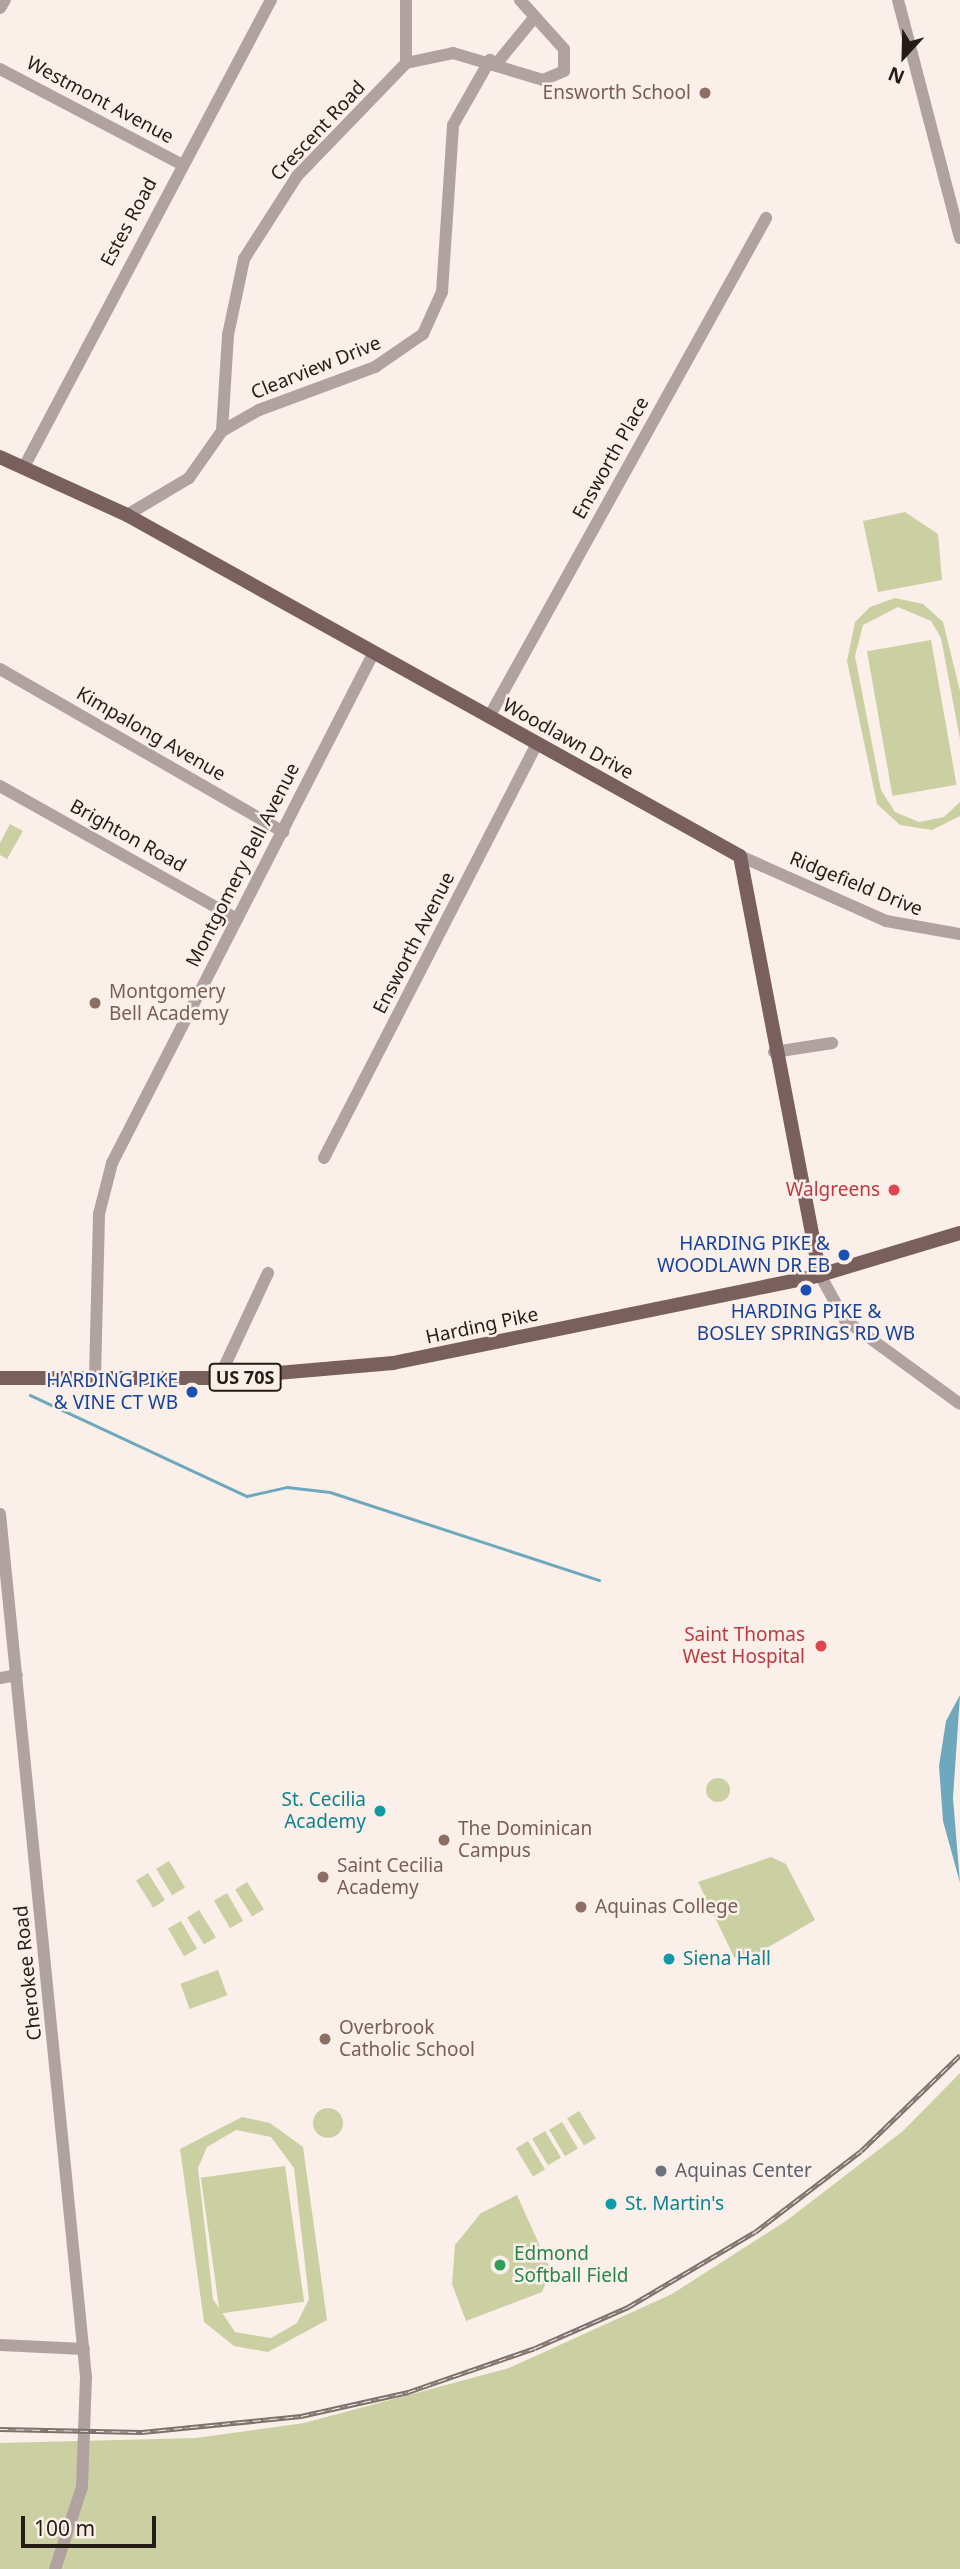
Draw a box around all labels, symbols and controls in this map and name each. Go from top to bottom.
north arrow [869,21,939,91]
street label: Westmont Avenue [22,52,178,148]
text: N [884,61,908,90]
street label: Crescent Road [266,76,370,186]
place label: Ensworth School [543,82,691,104]
marker: Ensworth School [697,85,713,101]
street label: Estes Road [96,174,162,270]
street label: Clearview Drive [248,332,384,404]
street label: Ensworth Place [568,393,654,523]
street label: Kimpalong Avenue [72,682,230,786]
street label: Woodlawn Drive [499,694,637,784]
street label: Montgomery Bell Avenue [182,759,304,971]
street label: Brighton Road [66,795,190,877]
street label: Ridgefield Drive [786,847,926,921]
street label: Ensworth Avenue [368,868,460,1018]
place label: Montgomery Bell Academy [109,981,229,1025]
marker: Montgomery Bell Academy [87,995,103,1011]
place label: Walgreens [786,1179,880,1201]
marker: Walgreens [886,1182,902,1198]
place label: HARDING PIKE & WOODLAWN DR EB [657,1233,830,1277]
marker: HARDING PIKE & WOODLAWN DR EB [836,1247,852,1263]
marker: HARDING PIKE & BOSLEY SPRINGS RD WB [798,1282,814,1298]
place label: HARDING PIKE & BOSLEY SPRINGS RD WB [697,1301,915,1345]
street label: Harding Pike [424,1303,540,1349]
road number: US 70S [208,1362,282,1392]
place label: HARDING PIKE & VINE CT WB [46,1370,178,1414]
marker: HARDING PIKE & VINE CT WB [184,1384,200,1400]
place label: Saint Thomas West Hospital [682,1624,805,1668]
marker: Saint Thomas West Hospital [811,1636,831,1656]
place label: St. Cecilia Academy [281,1789,366,1833]
marker: St. Cecilia Academy [372,1803,388,1819]
place label: The Dominican Campus [458,1818,592,1862]
marker: The Dominican Campus [436,1832,452,1848]
place label: Saint Cecilia Academy [337,1855,444,1899]
marker: Saint Cecilia Academy [315,1869,331,1885]
place label: Aquinas College [595,1896,738,1918]
marker: Aquinas College [573,1899,589,1915]
street label: Cherokee Road [10,1904,46,2042]
place label: Siena Hall [683,1948,771,1970]
marker: Siena Hall [661,1951,677,1967]
place label: Overbrook Catholic School [339,2017,475,2061]
marker: Overbrook Catholic School [317,2031,333,2047]
place label: Aquinas Center [675,2160,812,2182]
marker: Aquinas Center [653,2163,669,2179]
place label: St. Martin's [625,2193,724,2215]
marker: St. Martin's [603,2196,619,2212]
place label: Edmond Softball Field [514,2243,628,2287]
marker: Edmond Softball Field [492,2257,508,2273]
scale bar [24,2502,159,2546]
text: 100 m [34,2514,95,2542]

